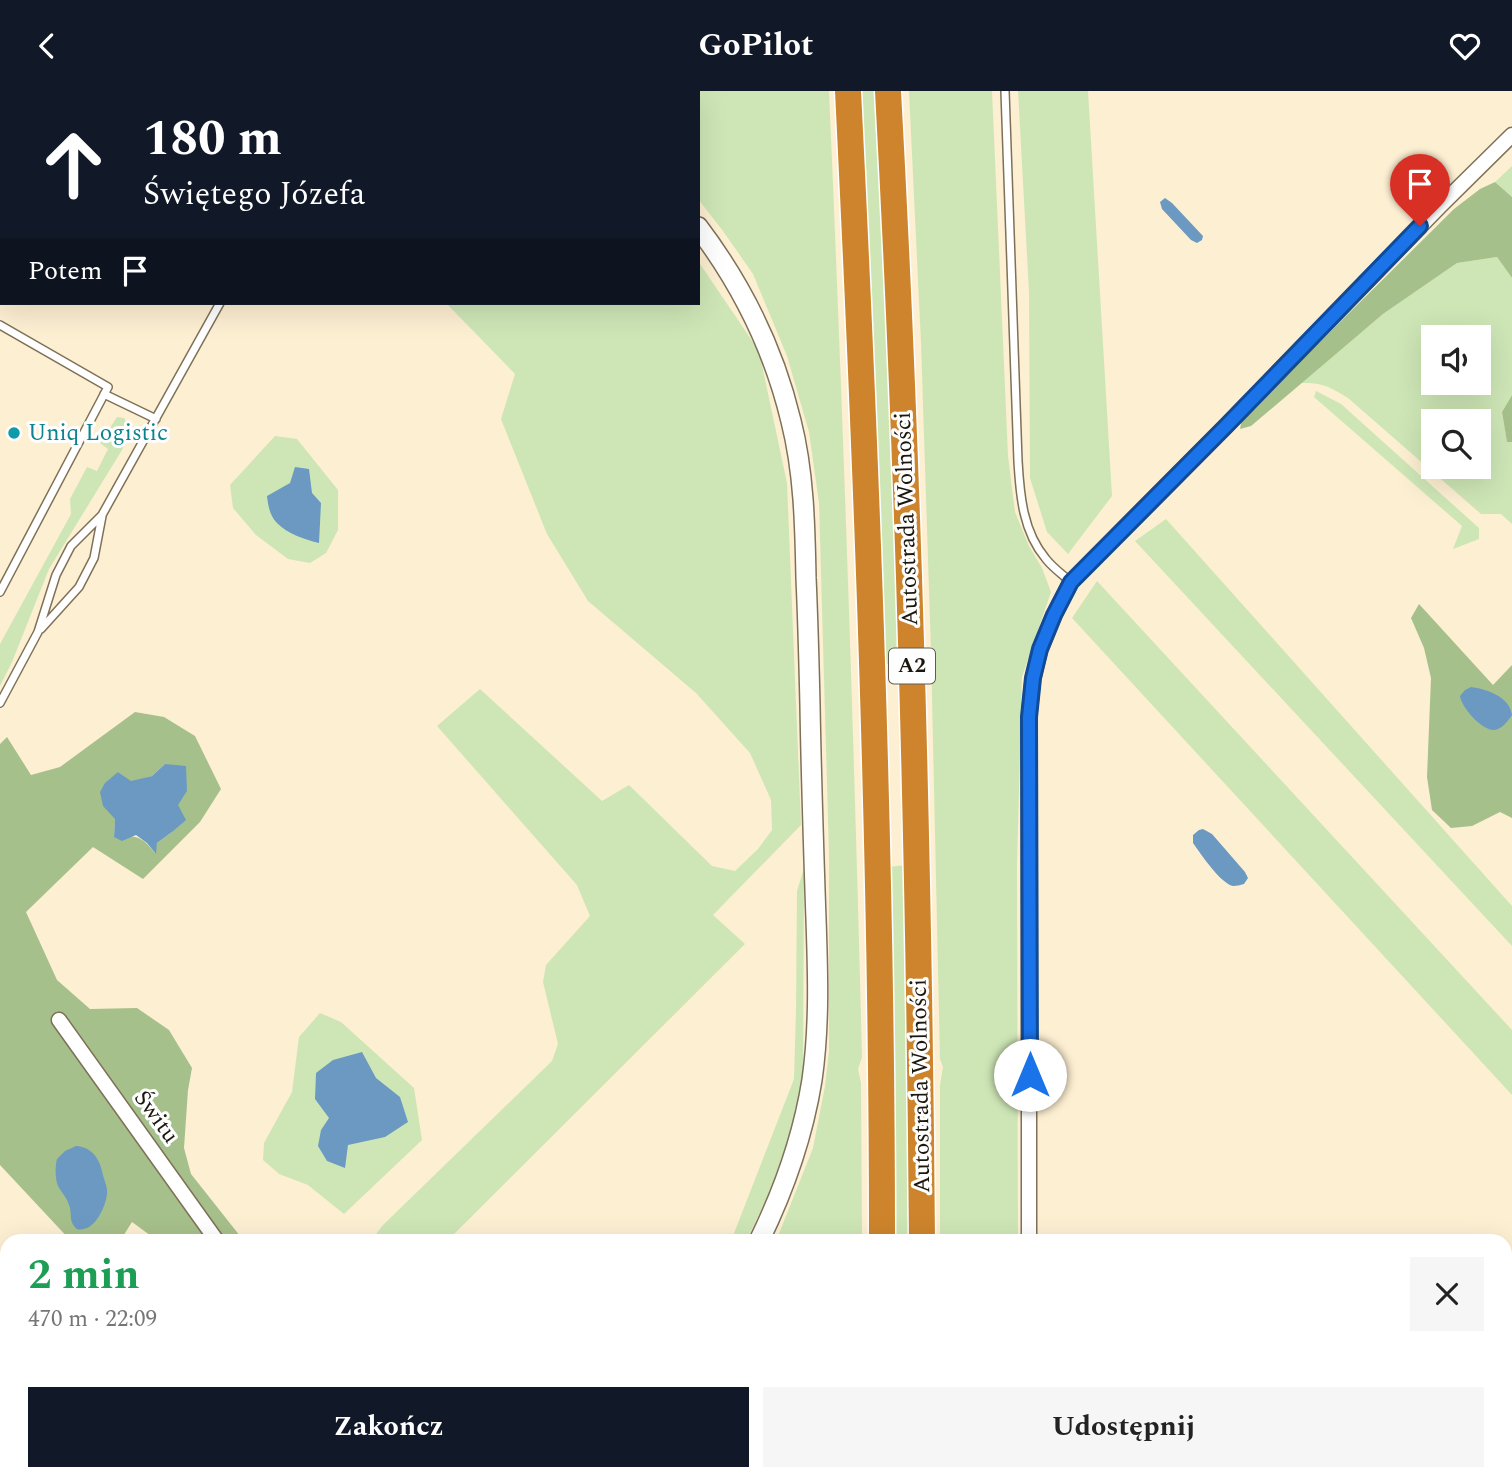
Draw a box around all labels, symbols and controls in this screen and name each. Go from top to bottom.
text: GoPilot [699,21,813,70]
icon: back [28,27,66,65]
icon: heart [1446,27,1484,65]
text: 180 m [143,102,282,177]
icon: ahead [28,119,119,210]
pin [1390,154,1450,226]
icon: arrive [1401,165,1439,203]
text: Świętego Józefa [143,170,365,219]
text: Potem [28,251,102,291]
icon: arrive [116,252,154,290]
map controls [1421,325,1491,479]
button: sound [1421,325,1491,395]
button: search [1421,409,1491,479]
street label: Autostrada Wolności [886,411,928,627]
place label: Uniq Logistic [28,416,168,451]
marker: Uniq Logistic [6,425,22,441]
road number: A2 [889,649,935,683]
street label: Autostrada Wolności [902,979,940,1193]
position arrow [993,1038,1067,1112]
street label: Świtu [125,1083,187,1151]
text: 2 min [28,1244,140,1307]
button: close [1410,1257,1484,1331]
text: 470 m · 22:09 [28,1302,157,1337]
button: Zakończ [28,1387,749,1467]
button: Udostępnij [763,1387,1484,1467]

